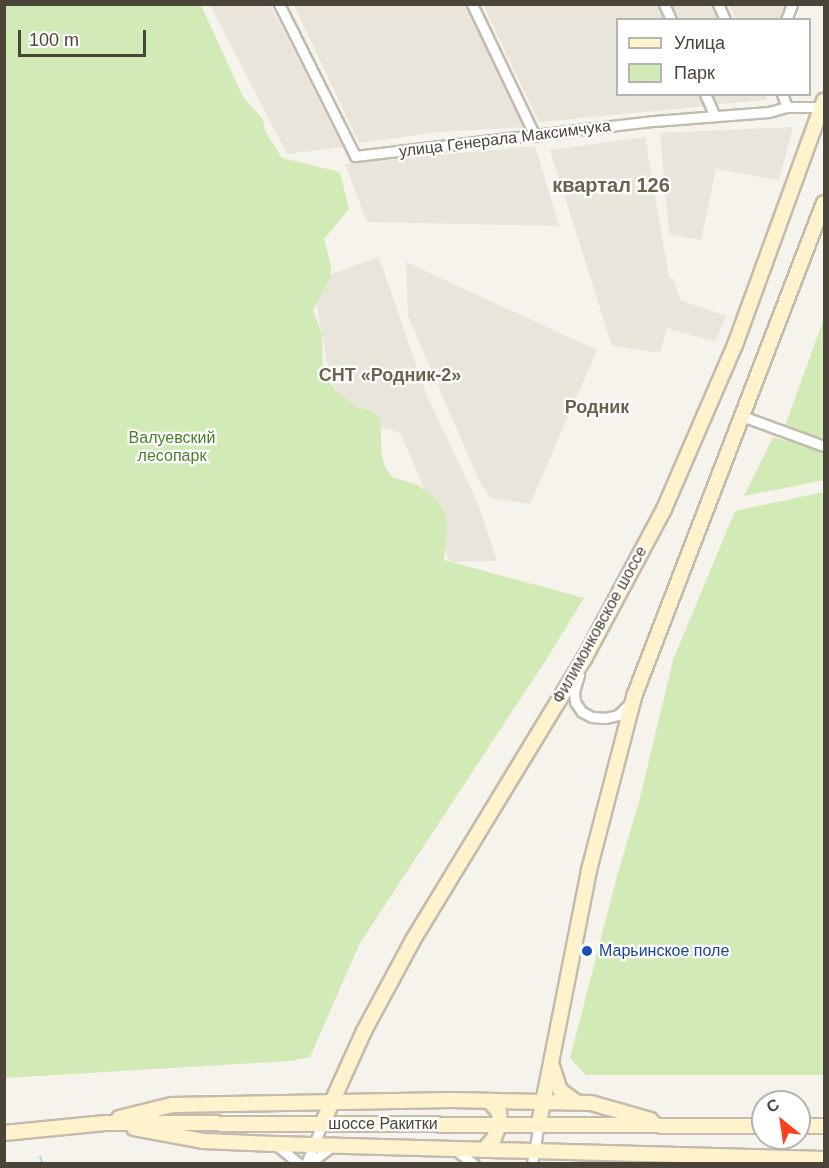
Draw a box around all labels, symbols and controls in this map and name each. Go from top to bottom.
scale bar [21,18,148,56]
legend [616,18,811,96]
text: 100 m [29,30,79,50]
text: Улица [674,33,725,53]
text: Парк [674,63,715,83]
street label: улица Генерала Максимчука [398,116,612,162]
district label: квартал 126 [552,173,670,197]
district label: СНТ «Родник-2» [319,364,461,386]
district label: Родник [565,396,629,418]
park label: Валуевский лесопарк [129,428,215,466]
street label: Филимонковское шоссе [549,543,651,707]
place label: Марьинское поле [599,941,729,961]
marker: Марьинское поле [580,944,594,958]
north arrow [751,1090,811,1150]
text: С [763,1095,782,1116]
street label: шоссе Ракитки [328,1114,438,1134]

